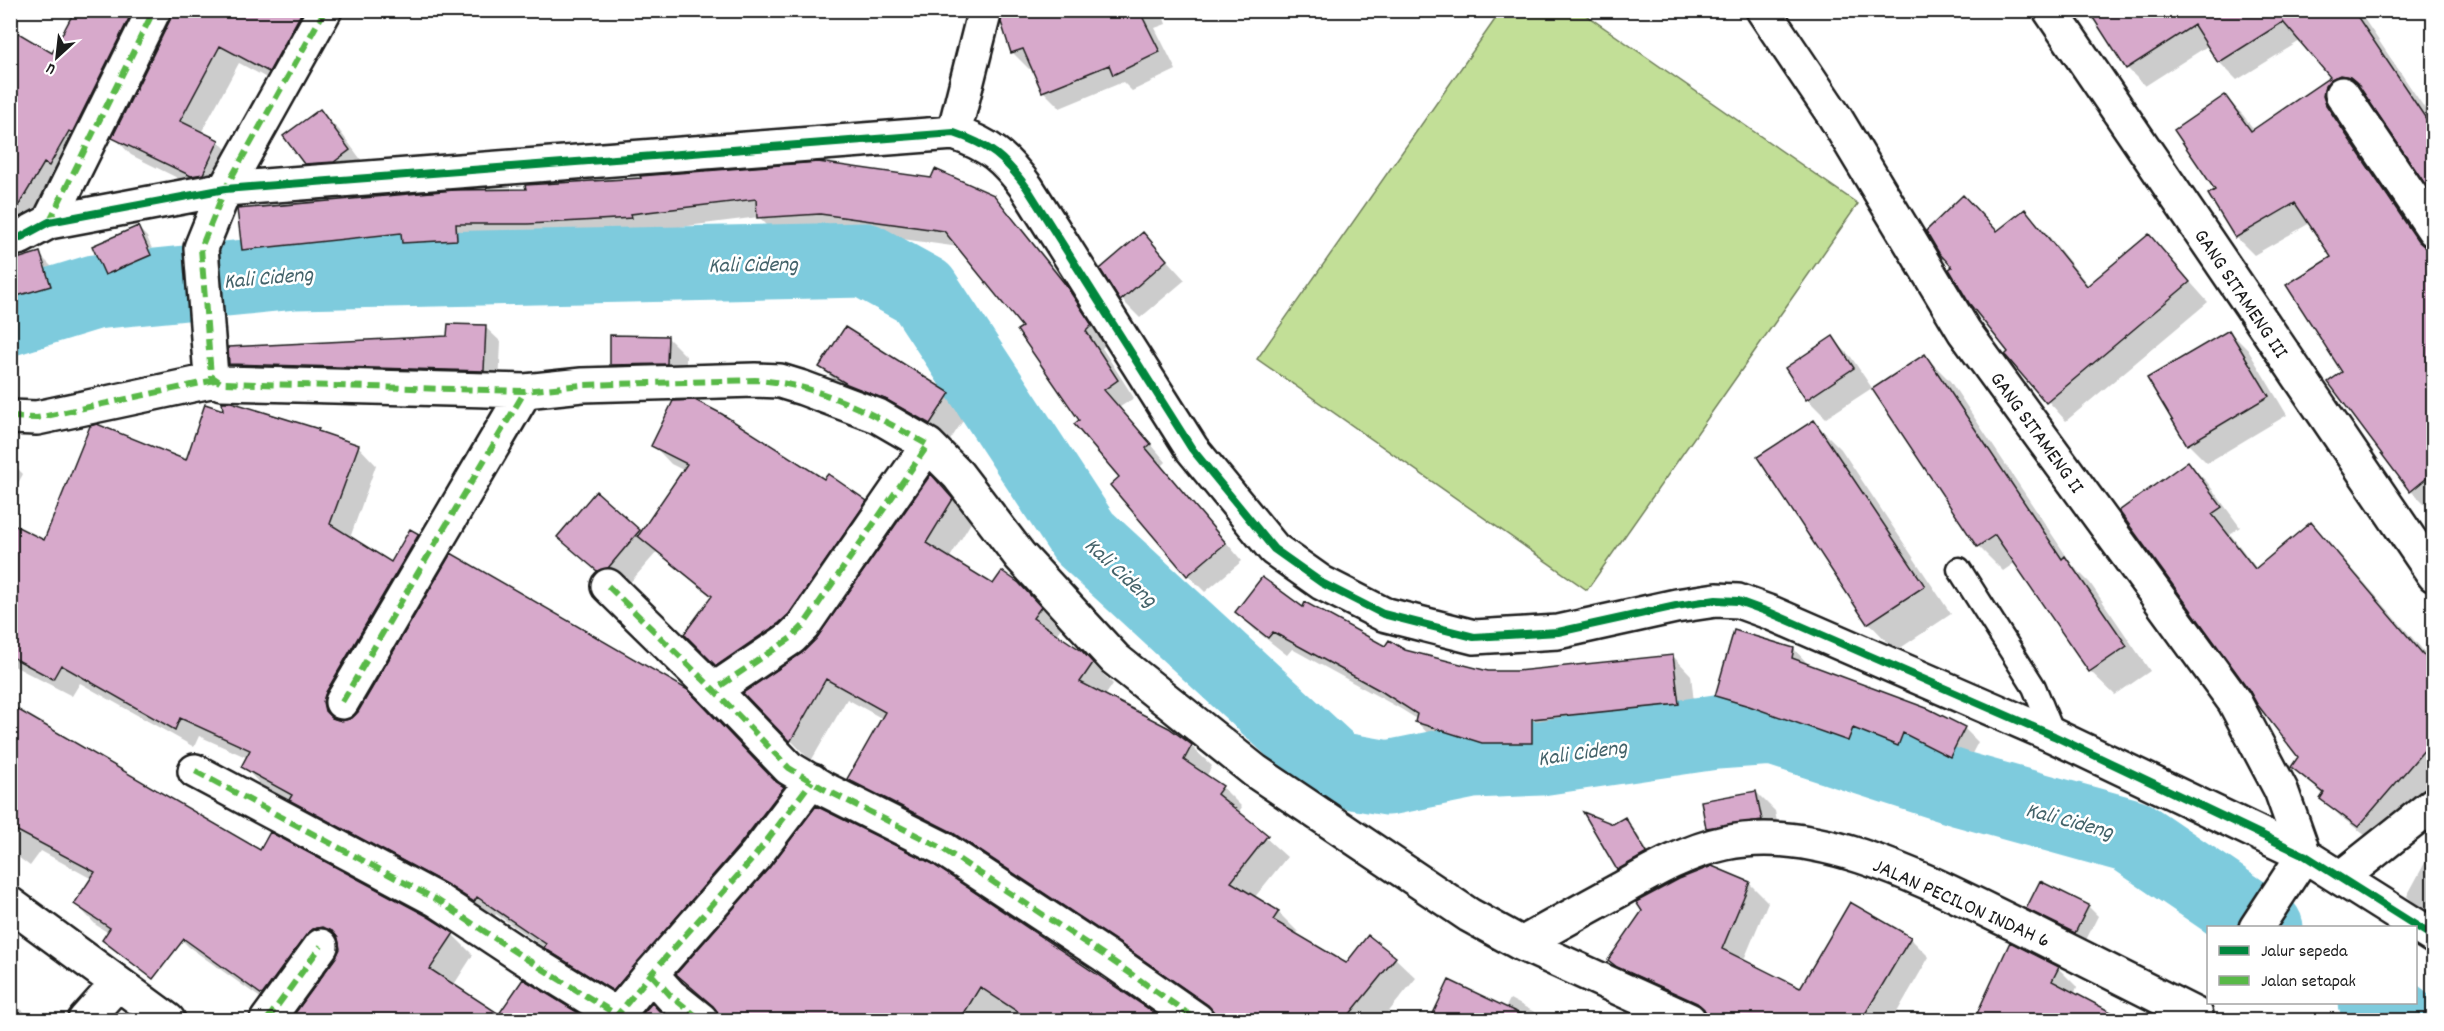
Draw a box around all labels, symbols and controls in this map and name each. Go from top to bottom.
north arrow [27,27,87,87]
text: U [42,56,60,80]
street label: GANG SITAMENG III [2185,224,2294,366]
water label: Kali Cideng [708,250,799,283]
water label: Kali Cideng [222,260,316,299]
street label: GANG SITAMENG II [1981,367,2090,501]
water label: Kali Cideng [1076,532,1164,616]
water label: Kali Cideng [1536,733,1630,776]
water label: Kali Cideng [2022,796,2118,849]
street label: JALAN PECILON INDAH 6 [1867,852,2054,957]
legend [2207,926,2417,1004]
text: Jalur sepeda [2261,940,2348,965]
text: Jalan setapak [2261,970,2356,995]

